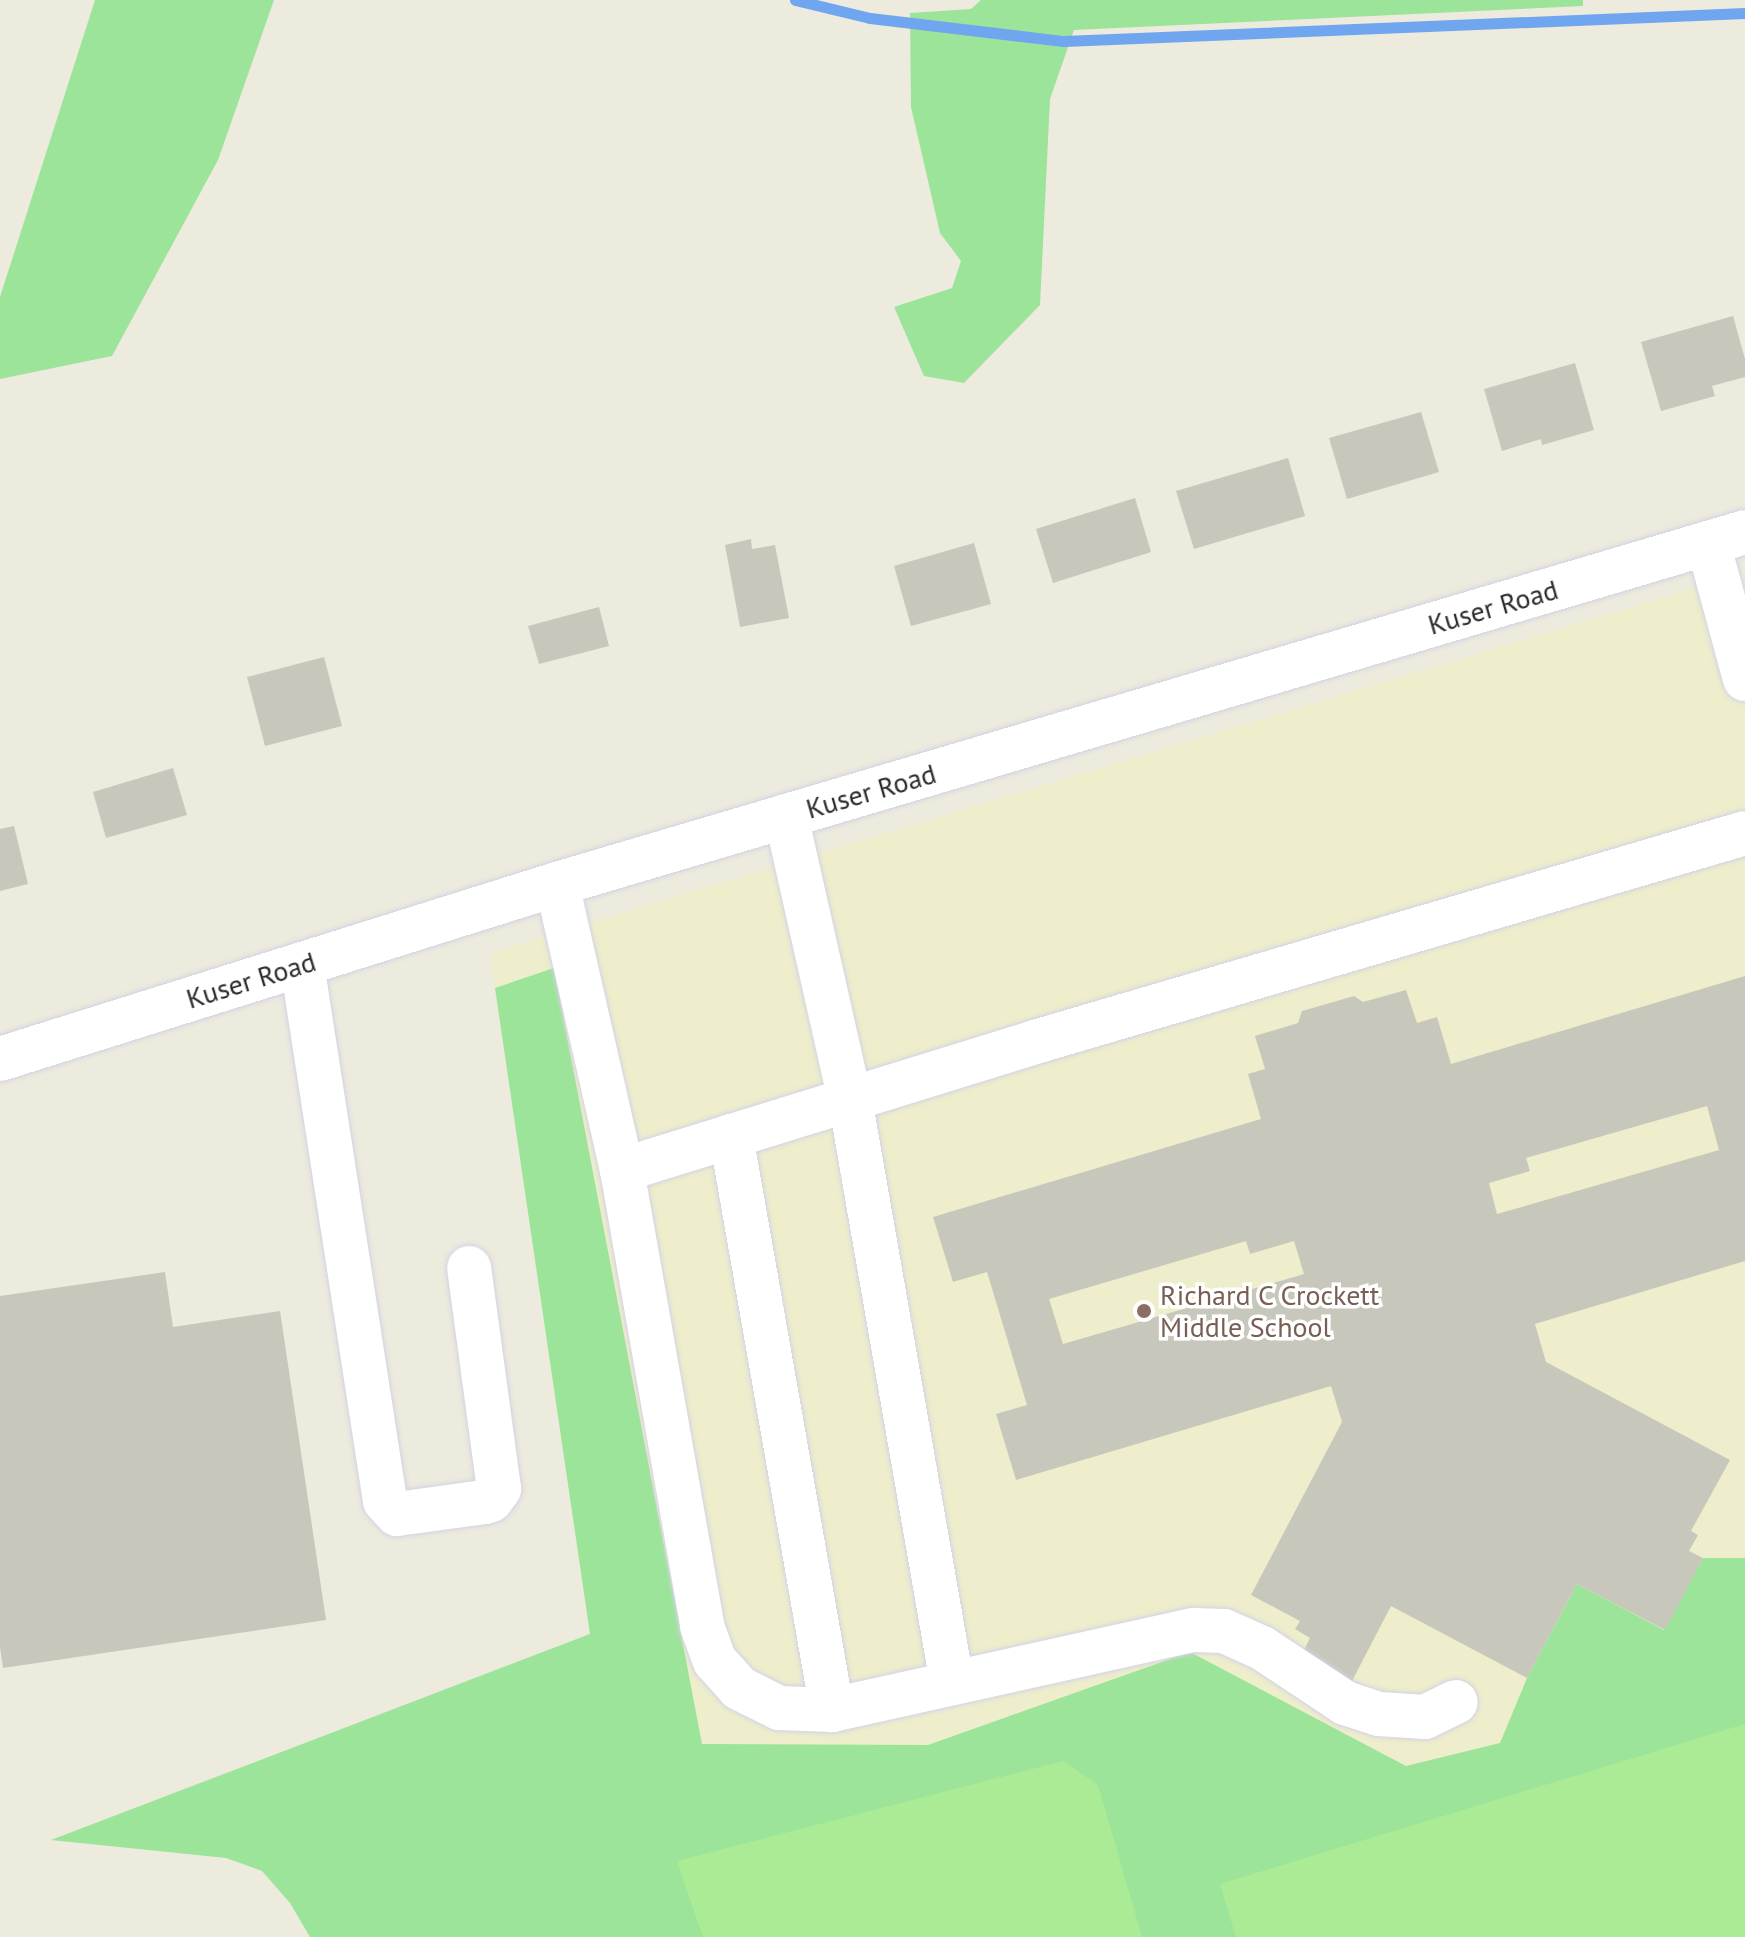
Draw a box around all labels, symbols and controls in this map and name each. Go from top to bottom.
street label: Kuser Road [1424,572,1562,642]
street label: Kuser Road [802,756,940,826]
street label: Kuser Road [182,944,320,1016]
place label: Richard C Crockett Middle School [1160,1278,1380,1344]
marker: Richard C Crockett Middle School [1135,1302,1153,1320]

